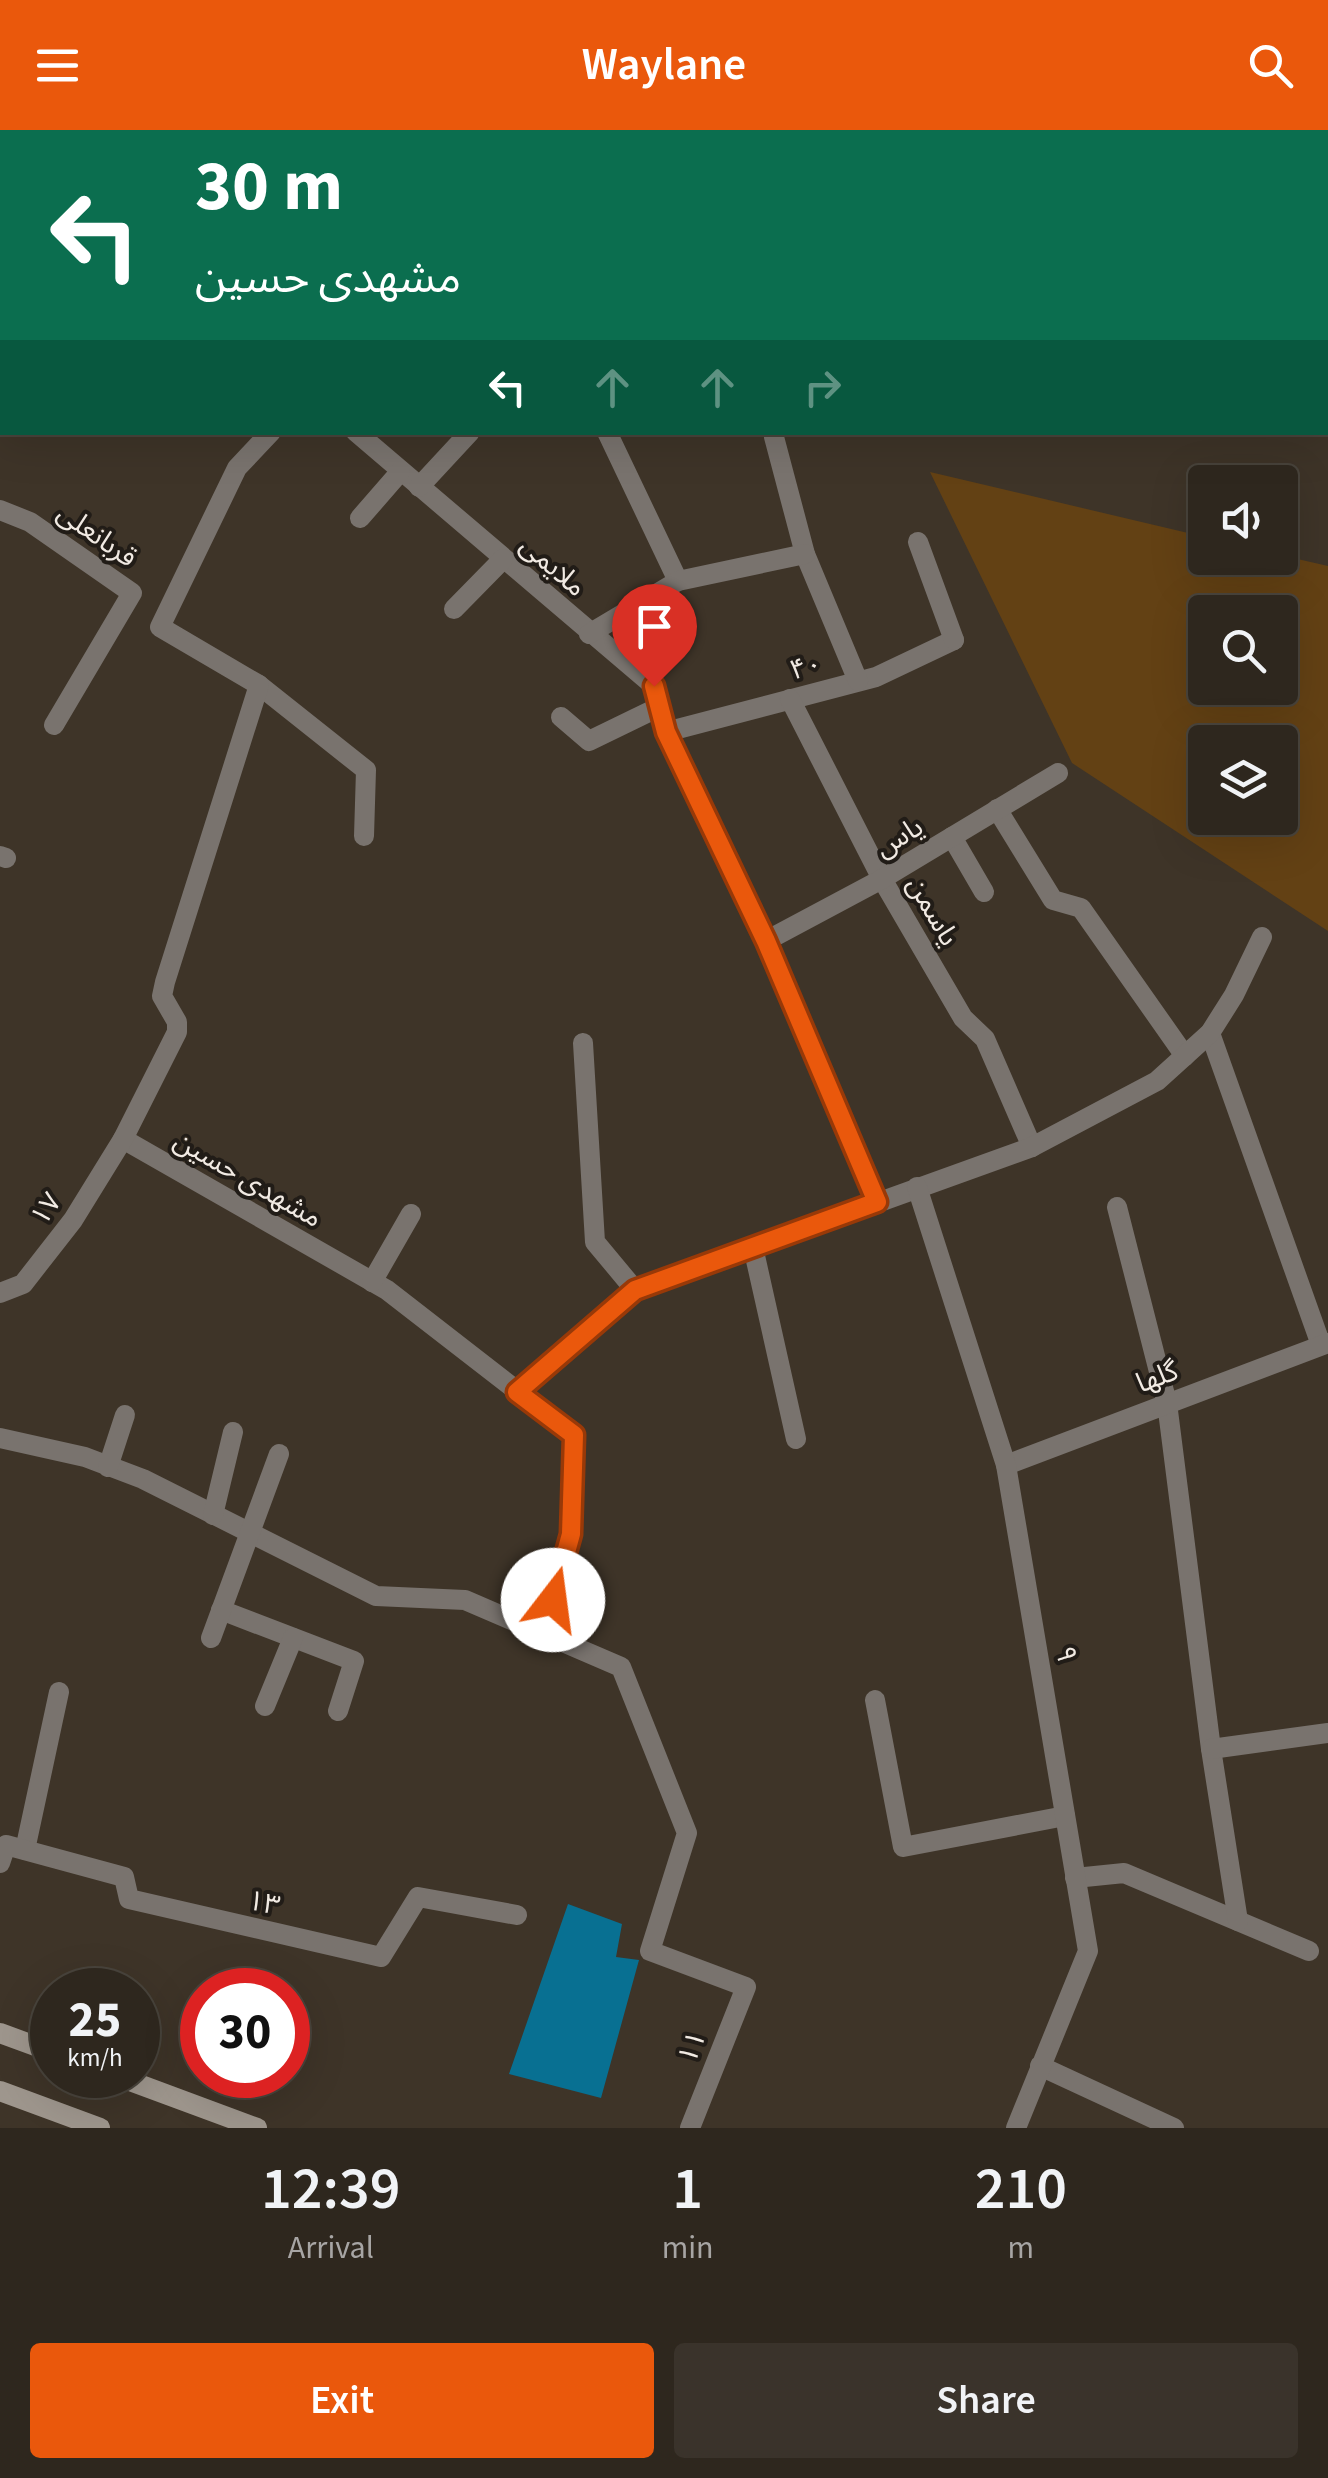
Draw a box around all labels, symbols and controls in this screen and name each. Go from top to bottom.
text: Waylane [582,33,746,97]
icon: menu [30,38,85,93]
icon: search [1243,38,1298,93]
text: 30 m [195,137,343,237]
icon: left [30,170,160,300]
text: مشهدی حسین [195,246,461,310]
icon: left [480,360,535,415]
icon: ahead [585,360,640,415]
icon: ahead [690,360,745,415]
icon: right [795,360,850,415]
map controls [1188,465,1298,835]
button: sound [1188,465,1298,575]
street label: قربانعلی [49,493,145,577]
street label: ملایمی [511,526,595,606]
pin [612,584,697,687]
button: search [1188,595,1298,705]
icon: arrive [627,599,682,654]
street label: ۴۰ [785,644,827,690]
button: layers [1188,725,1298,835]
street label: یاس [867,807,931,867]
street label: یاسمن [897,868,969,954]
street label: مشهدی حسین [166,1120,330,1238]
street label: ۱۷ [20,1185,72,1233]
street label: گلها [1130,1351,1184,1403]
position arrow [501,1548,605,1652]
street label: ۹ [1045,1643,1087,1665]
street label: ۱۳ [244,1880,284,1926]
speed limit sign: 30 [180,1968,310,2098]
text: 25 [69,1985,121,2056]
street label: ۱۱ [667,2025,717,2069]
text: km/h [67,2040,123,2076]
text: 12:39 [261,2147,401,2232]
text: 1 [672,2147,703,2232]
text: 210 [975,2147,1067,2232]
text: Arrival [288,2225,374,2271]
text: min [662,2225,714,2271]
text: m [1008,2225,1034,2271]
button: Exit [30,2343,654,2458]
button: Share [674,2343,1298,2458]

